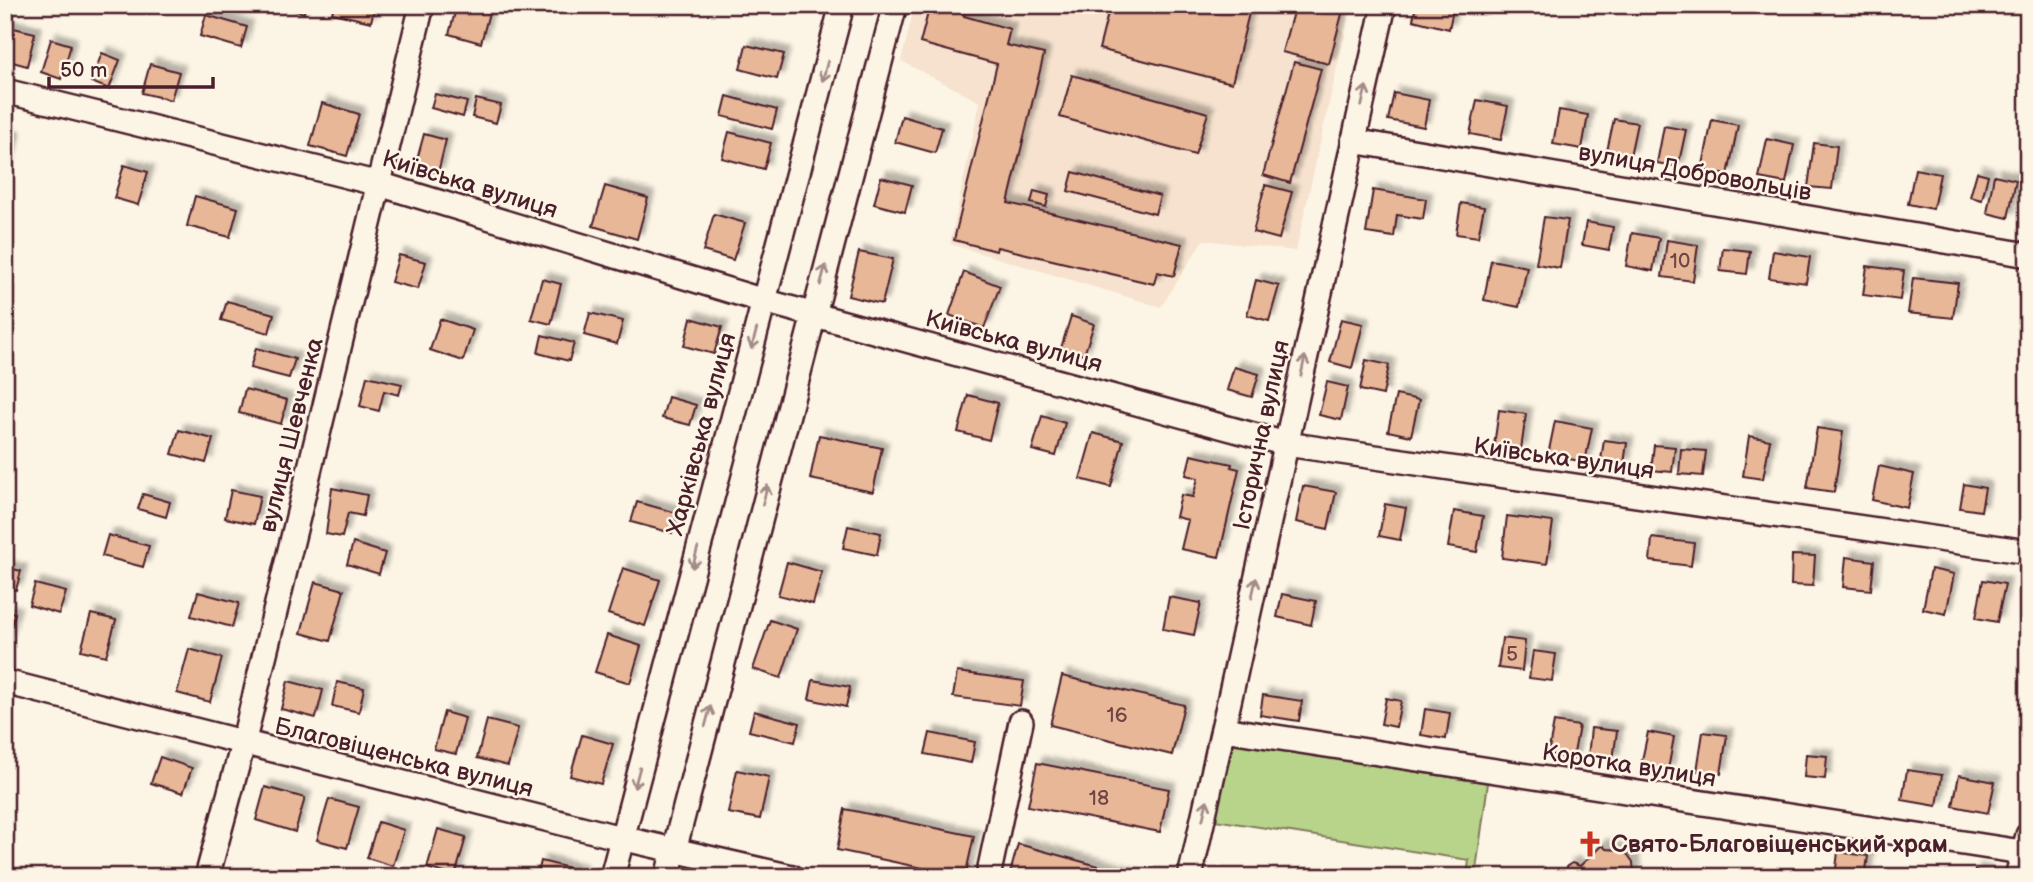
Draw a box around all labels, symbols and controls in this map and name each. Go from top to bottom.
scale bar [49,46,214,90]
text: 50 m [60,58,107,83]
one-way arrow [818,59,831,82]
one-way arrow [1357,85,1371,108]
street label: вулиця Добровольців [1576,138,1814,207]
street label: Київська вулиця [379,144,561,225]
house number: 10 [1670,249,1690,274]
one-way arrow [817,265,830,287]
street label: Київська вулиця [922,304,1105,379]
one-way arrow [747,327,760,349]
street label: Харківська вулиця [661,330,742,538]
street label: вулиця Шевченка [253,335,330,535]
street label: Історична вулиця [1227,337,1296,533]
one-way arrow [1297,355,1311,378]
street label: Київська вулиця [1472,431,1656,486]
one-way arrow [759,485,772,507]
one-way arrow [688,547,701,569]
one-way arrow [1248,577,1262,600]
house number: 5 [1506,642,1518,667]
house number: 16 [1107,703,1128,728]
one-way arrow [702,705,715,727]
street label: Благовіщенська вулиця [271,711,536,804]
street label: Коротка вулиця [1540,737,1718,794]
one-way arrow [630,766,643,789]
house number: 18 [1089,786,1109,811]
one-way arrow [1198,799,1212,822]
church icon: Свято-Благовіщенський храм [1575,829,1605,859]
place label: Свято-Благовіщенський храм [1611,830,1948,859]

